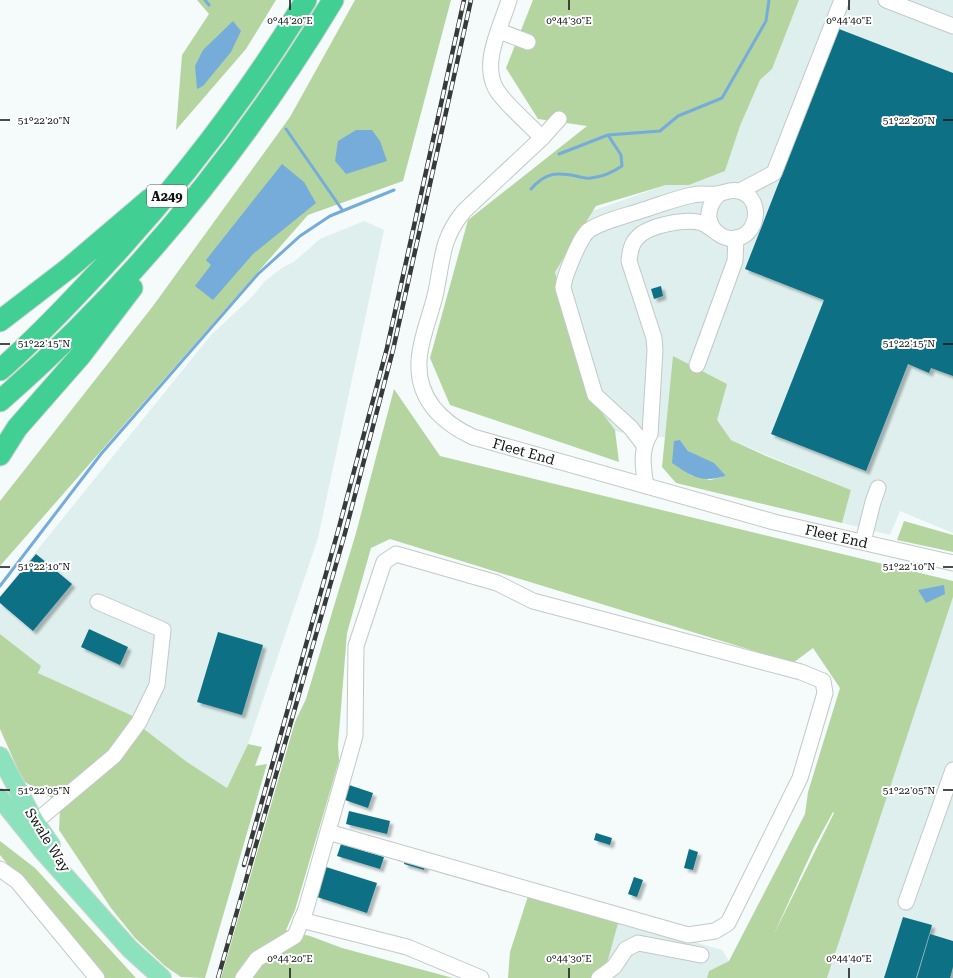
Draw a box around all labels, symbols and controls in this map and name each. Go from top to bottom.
text: 0°44'20"E [267,15,313,26]
text: 0°44'30"E [546,15,592,26]
text: 0°44'40"E [826,15,872,26]
text: 51°22'20"N [18,115,70,126]
text: 51°22'20"N [883,115,935,126]
road number: A249 [147,185,187,207]
text: 51°22'15"N [18,338,70,349]
text: 51°22'15"N [883,338,935,349]
street label: Fleet End [491,435,557,468]
street label: Fleet End [803,521,869,551]
text: 51°22'10"N [18,561,70,572]
text: 51°22'10"N [883,561,935,572]
text: 51°22'05"N [18,785,70,796]
text: 51°22'05"N [883,785,935,796]
street label: Swale Way [22,805,74,876]
text: 0°44'20"E [267,953,313,964]
text: 0°44'30"E [546,953,592,964]
text: 0°44'40"E [826,953,872,964]

